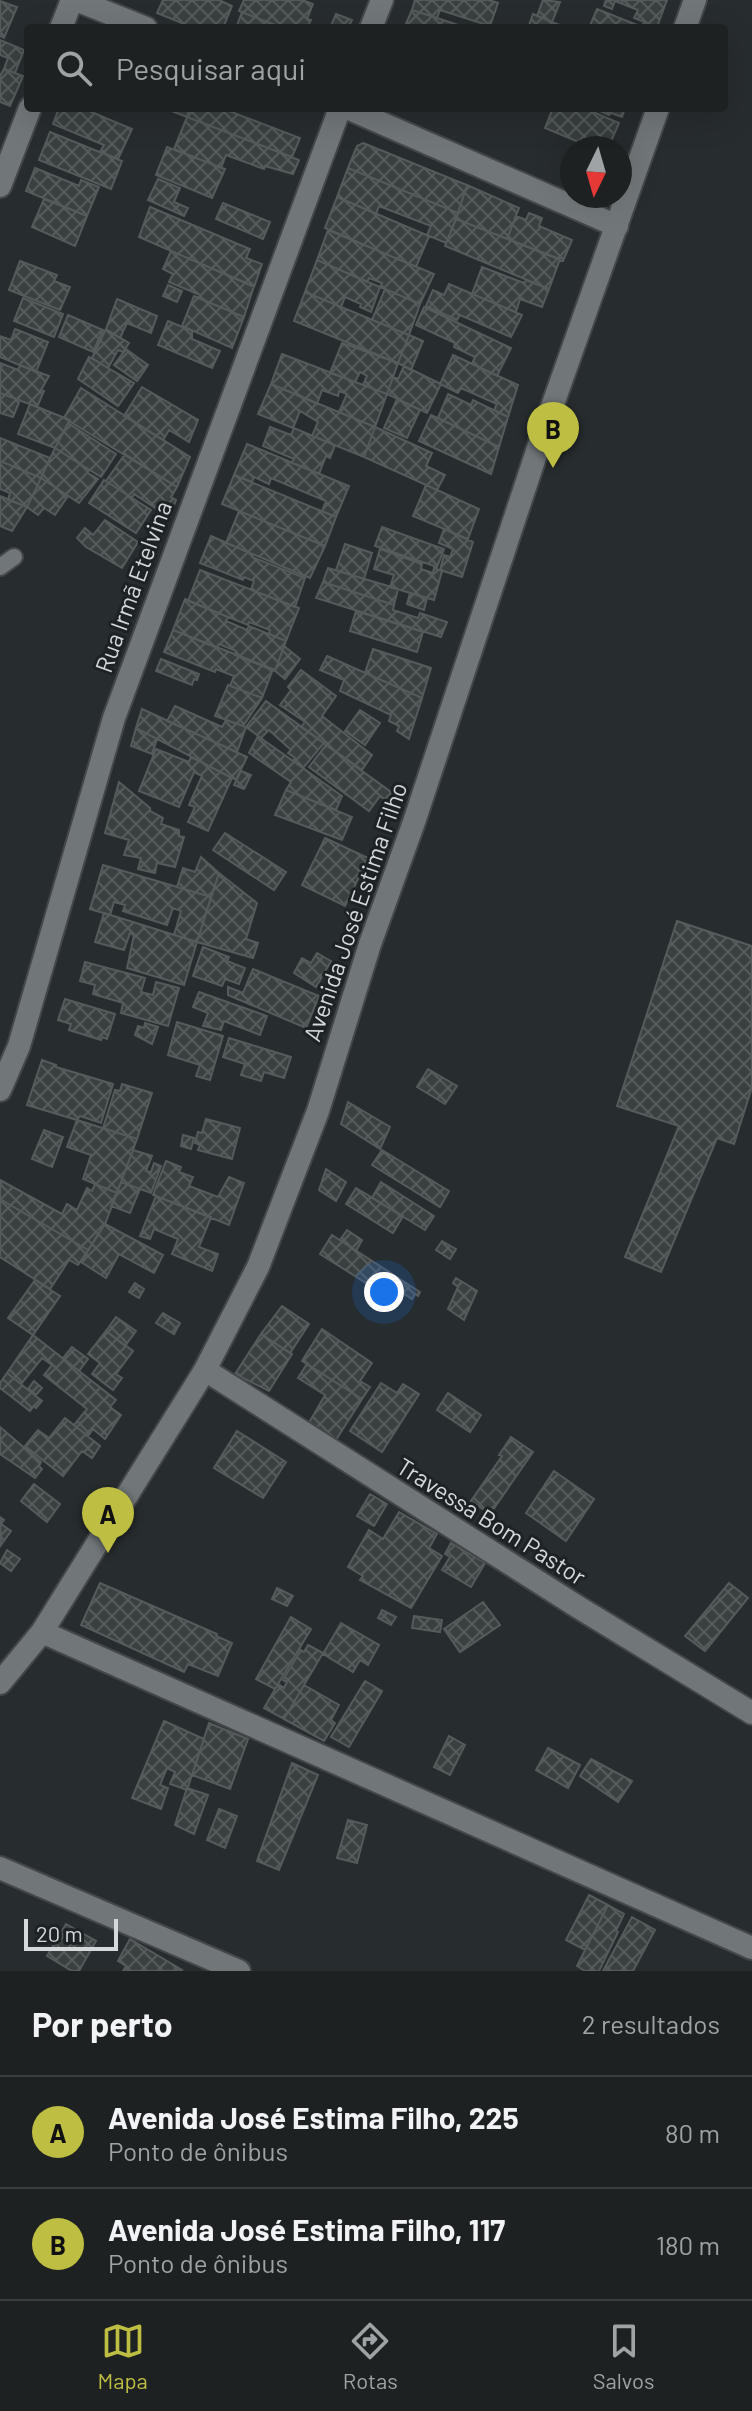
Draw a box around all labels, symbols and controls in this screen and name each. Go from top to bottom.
search box [24,24,728,112]
icon: search [52,46,96,90]
text: Pesquisar aqui [116,50,306,86]
north arrow [560,136,632,208]
pin: B [527,402,579,468]
street label: Rua Irmã Etelvina [88,497,177,676]
street label: Avenida José Estima Filho [297,778,413,1045]
your location [364,1272,404,1312]
street label: Travessa Bom Pastor [392,1451,592,1591]
pin: A [82,1487,134,1553]
scale bar [24,1915,118,1951]
text: 20 m [36,1920,83,1946]
text: Por perto [32,2003,173,2044]
text: 2 resultados [582,2008,720,2039]
text: Avenida José Estima Filho, 225 [108,2099,519,2135]
text: A [49,2117,67,2148]
text: 80 m [665,2117,720,2148]
text: Ponto de ônibus [108,2135,288,2166]
text: Avenida José Estima Filho, 117 [108,2211,505,2247]
text: B [50,2229,66,2260]
text: 180 m [656,2229,720,2260]
text: Ponto de ônibus [108,2247,288,2278]
tab: Mapa [97,2319,148,2393]
tab: Rotas [343,2319,398,2393]
tab: Salvos [593,2319,655,2393]

